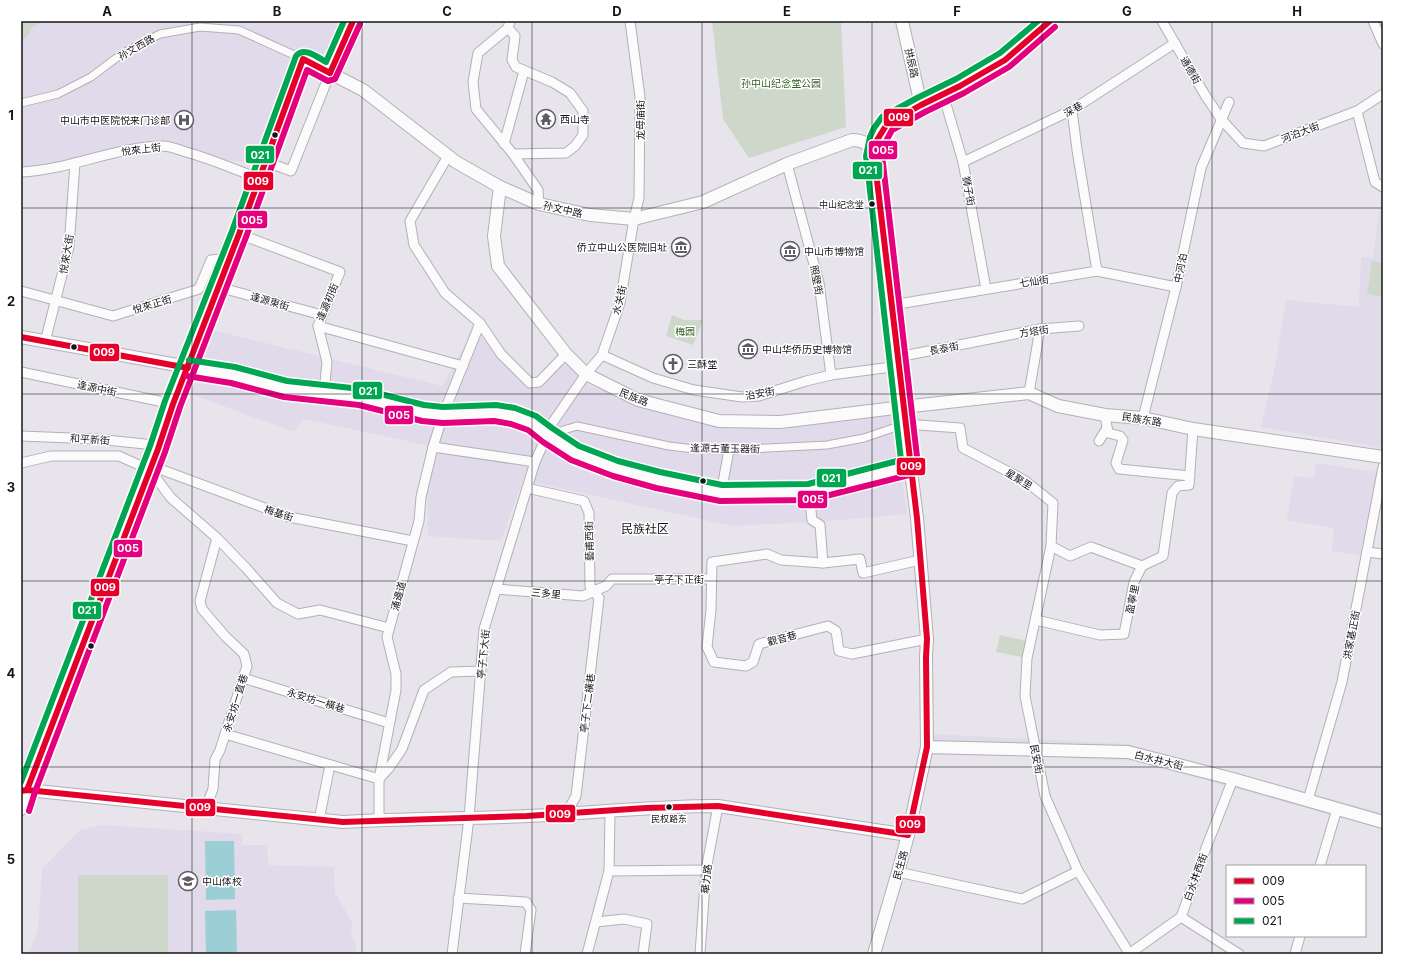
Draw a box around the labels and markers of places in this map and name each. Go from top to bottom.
temple icon: 西山寺 [535,108,557,130]
hospital icon: 中山市中医院悦来门诊部 [173,109,195,131]
place label: 西山寺 [560,113,590,125]
place label: 中山市中医院悦来门诊部 [60,114,170,126]
unlabelled marker [270,130,280,140]
place label: 中山纪念堂 [819,199,864,210]
marker: 中山纪念堂 [867,199,877,209]
museum icon: 侨立中山公医院旧址 [670,236,692,258]
museum icon: 中山市博物馆 [779,240,801,262]
place label: 侨立中山公医院旧址 [576,241,667,253]
place label: 中山市博物馆 [804,245,864,257]
museum icon: 中山华侨历史博物馆 [737,338,759,360]
unlabelled marker [69,342,79,352]
place label: 中山华侨历史博物馆 [762,343,852,355]
church icon: 三酥堂 [662,353,684,375]
place label: 三酥堂 [687,358,717,370]
unlabelled marker [698,476,708,486]
unlabelled marker [86,641,96,651]
marker: 民权路东 [664,802,674,812]
place label: 民权路东 [651,813,687,824]
school or university icon: 中山体校 [177,870,199,892]
place label: 中山体校 [202,875,242,887]

